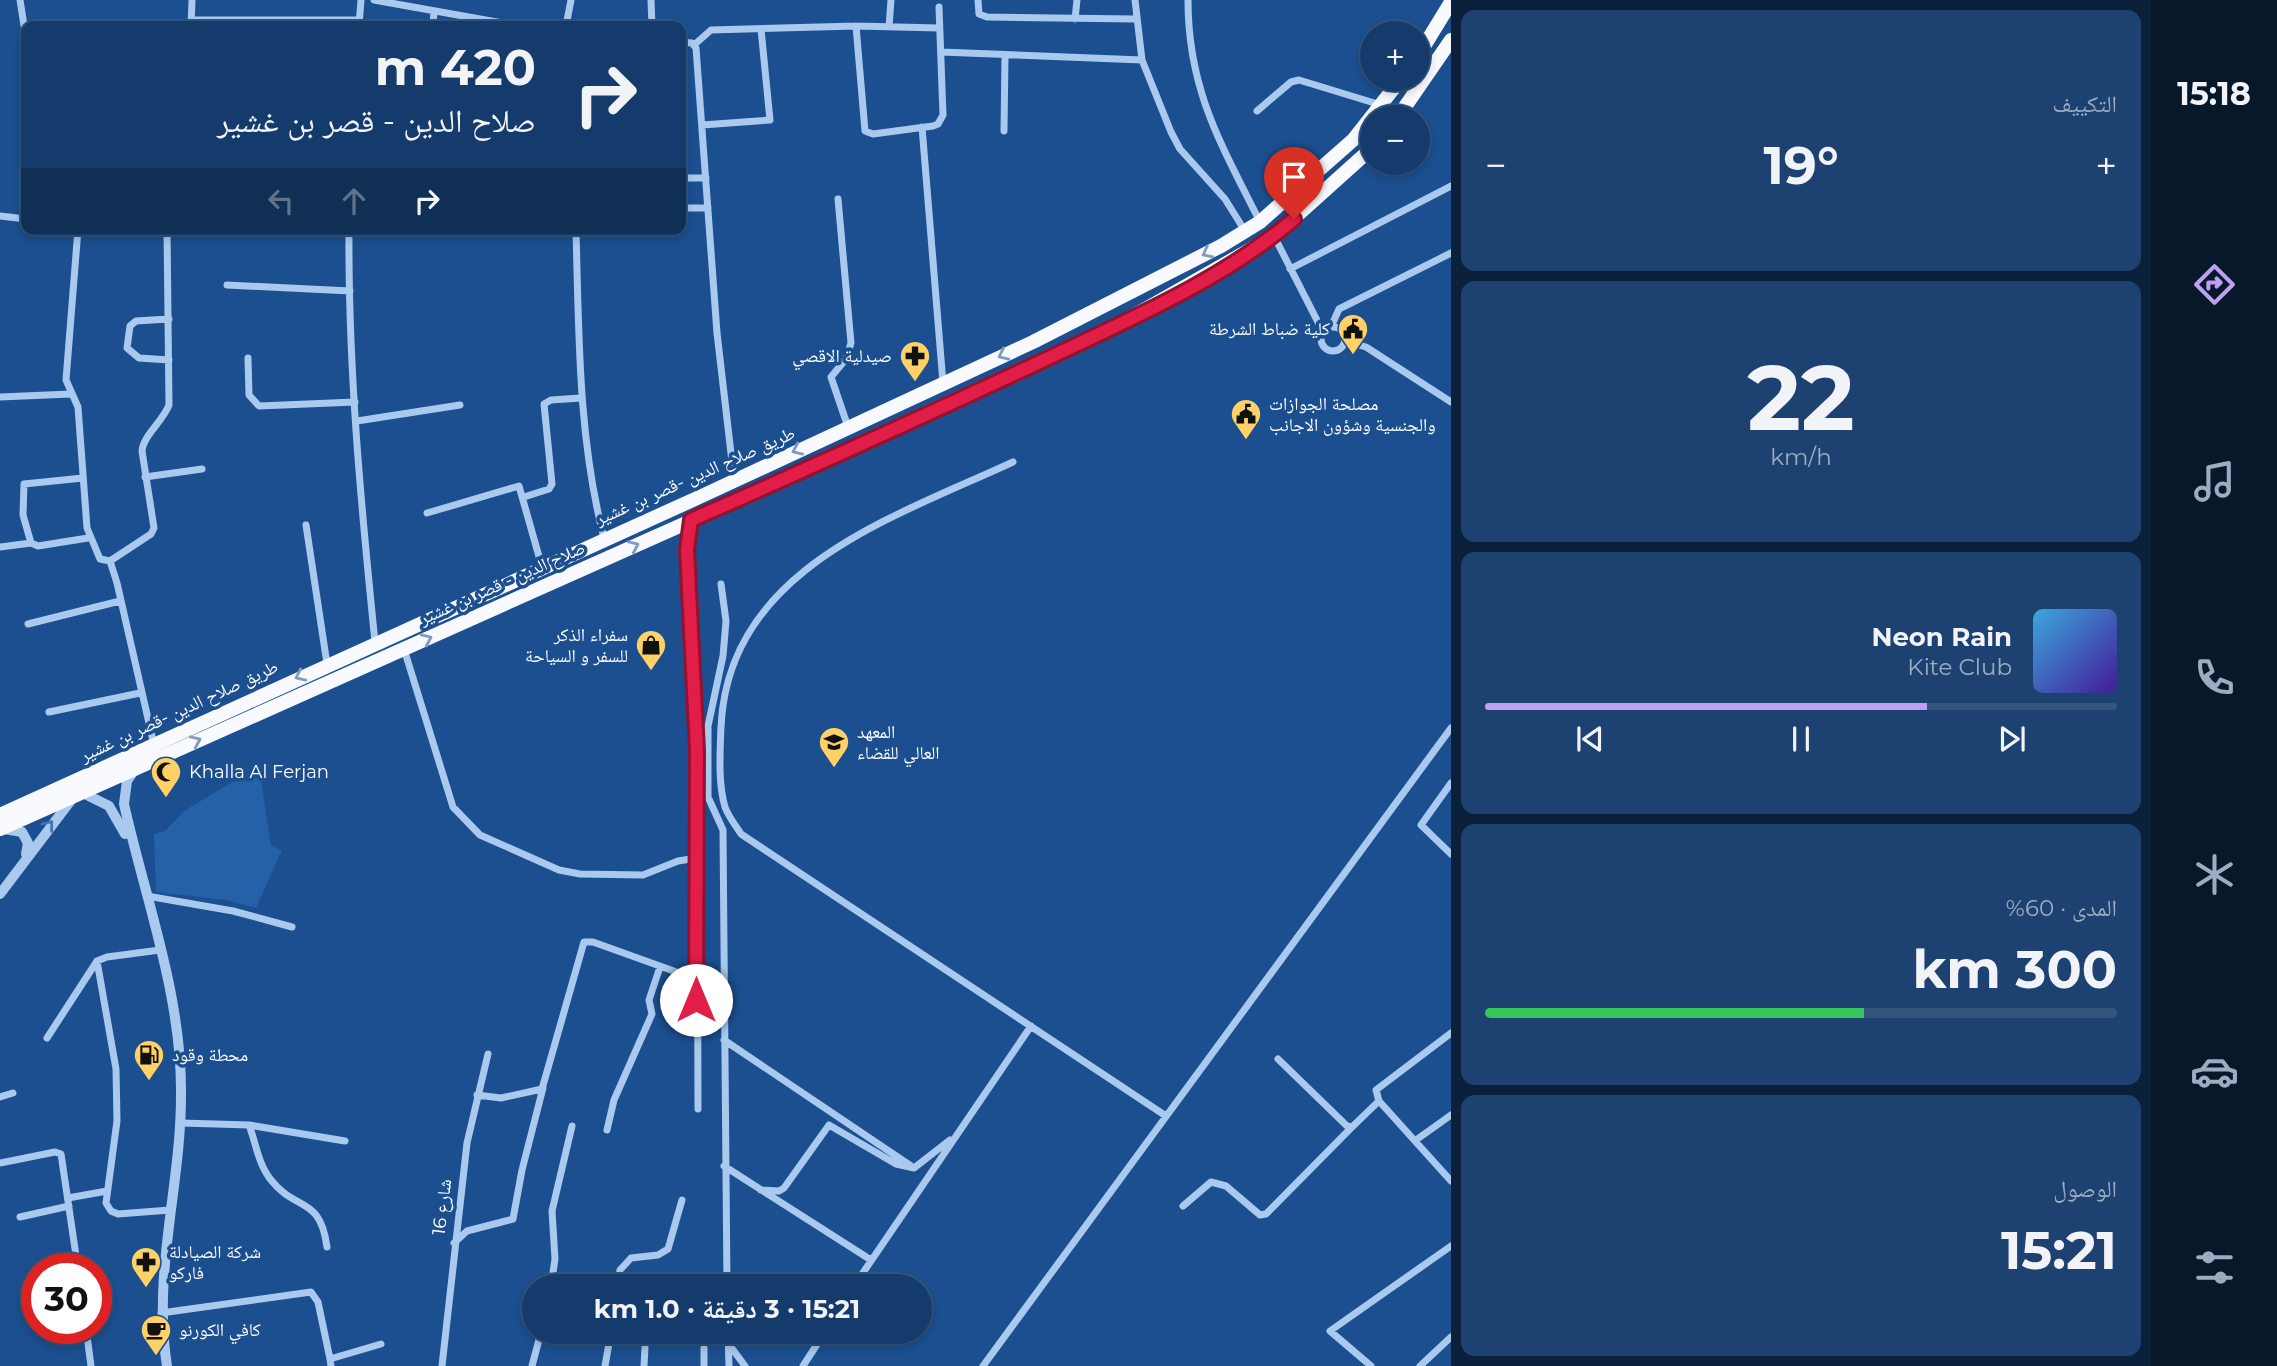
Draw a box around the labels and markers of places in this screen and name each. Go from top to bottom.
pin [1264,147,1324,219]
public building icon: كلية ضباط الشرطة [1336,312,1370,356]
place label: كلية ضباط الشرطة [1209,318,1331,340]
pharmacy icon: صيدلية الاقصي [898,339,932,383]
place label: صيدلية الاقصي [792,345,892,371]
place label: مصلحة الجوازات والجنسية وشؤون الاجانب [1269,393,1436,436]
public building icon: مصلحة الجوازات والجنسية وشؤون الاجانب [1229,397,1263,441]
place label: سفراء الذكر للسفر و السياحة [525,624,628,667]
shop icon: سفراء الذكر للسفر و السياحة [634,628,668,672]
place label: المعهد العالي للقضاء [857,721,940,768]
school or university icon: المعهد العالي للقضاء [817,725,851,769]
mosque icon: Khalla Al Ferjan [149,755,183,799]
place label: Khalla Al Ferjan [189,761,329,783]
fuel station icon: محطة وقود [132,1038,166,1082]
place label: محطة وقود [172,1044,248,1066]
place label: شركة الصيادلة فاركو [169,1241,261,1284]
pharmacy icon: شركة الصيادلة فاركو [129,1245,163,1289]
cafe icon: كافي الكورنو [139,1313,173,1357]
place label: كافي الكورنو [179,1319,261,1345]

